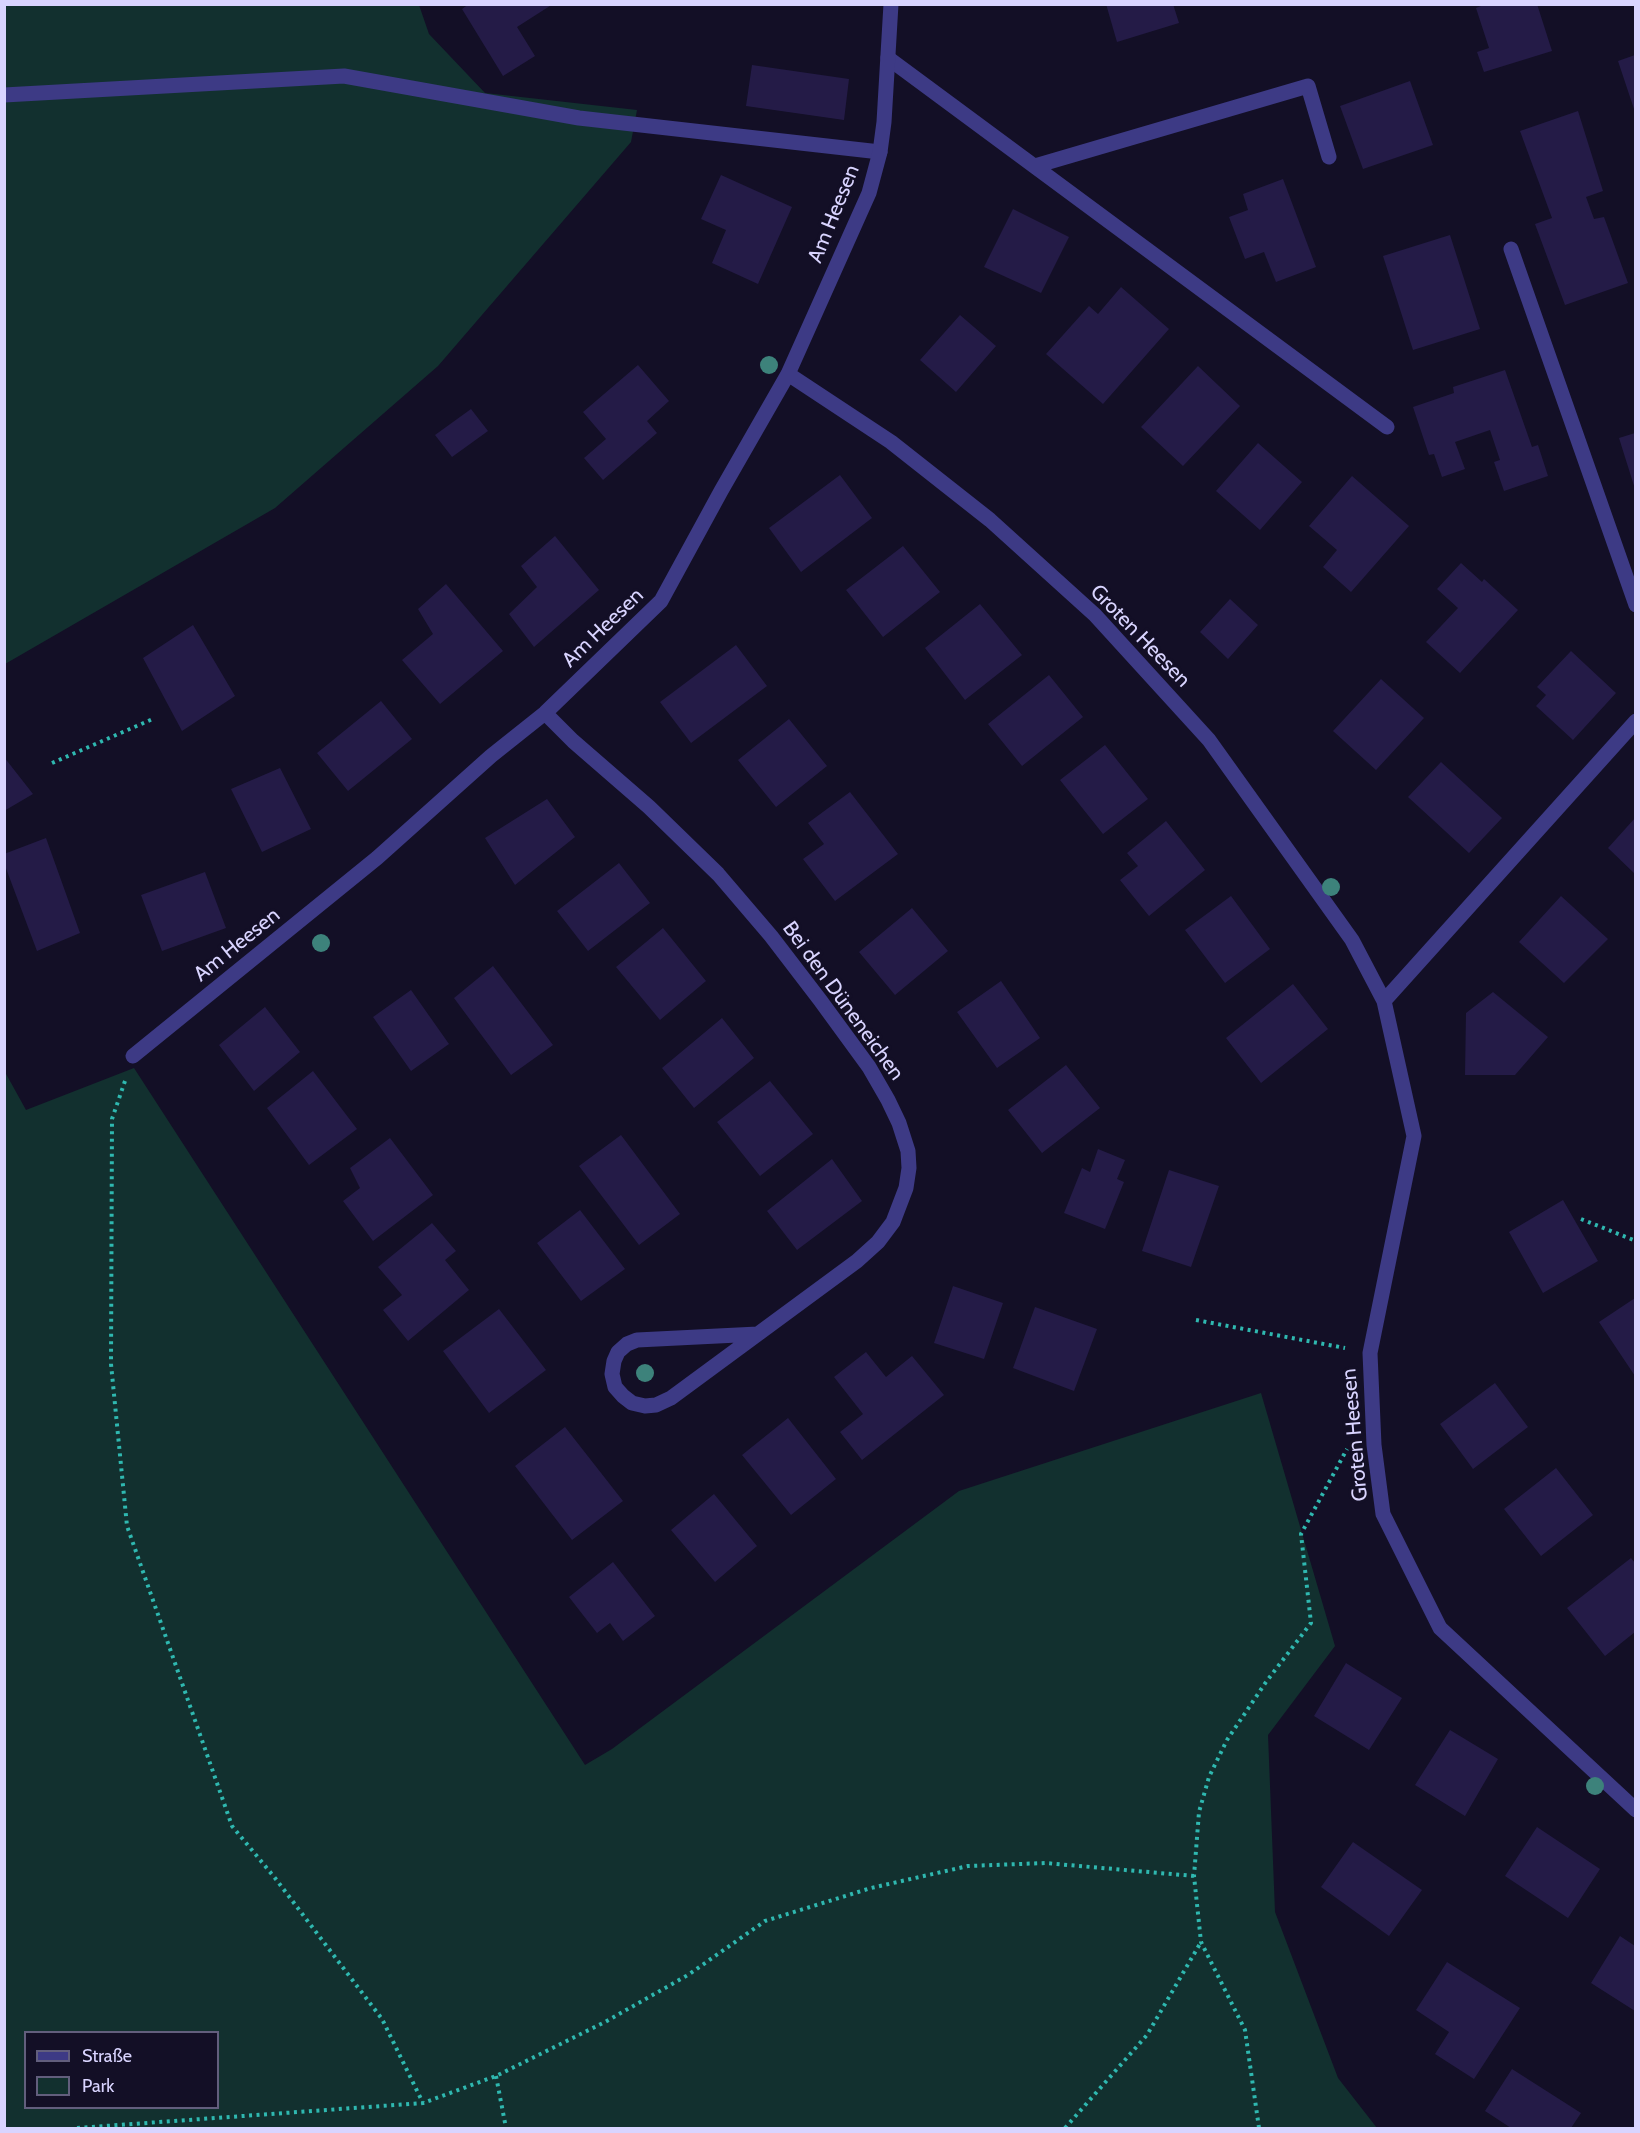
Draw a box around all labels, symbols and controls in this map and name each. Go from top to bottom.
street label: Am Heesen [803,161,865,267]
street label: Groten Heesen [1085,579,1195,693]
street label: Am Heesen [557,583,649,673]
street label: Am Heesen [189,903,285,987]
street label: Bei den Düneneichen [777,917,909,1085]
street label: Groten Heesen [1337,1368,1373,1502]
legend [24,2031,219,2109]
text: Straße [82,2045,132,2067]
text: Park [82,2075,114,2097]

